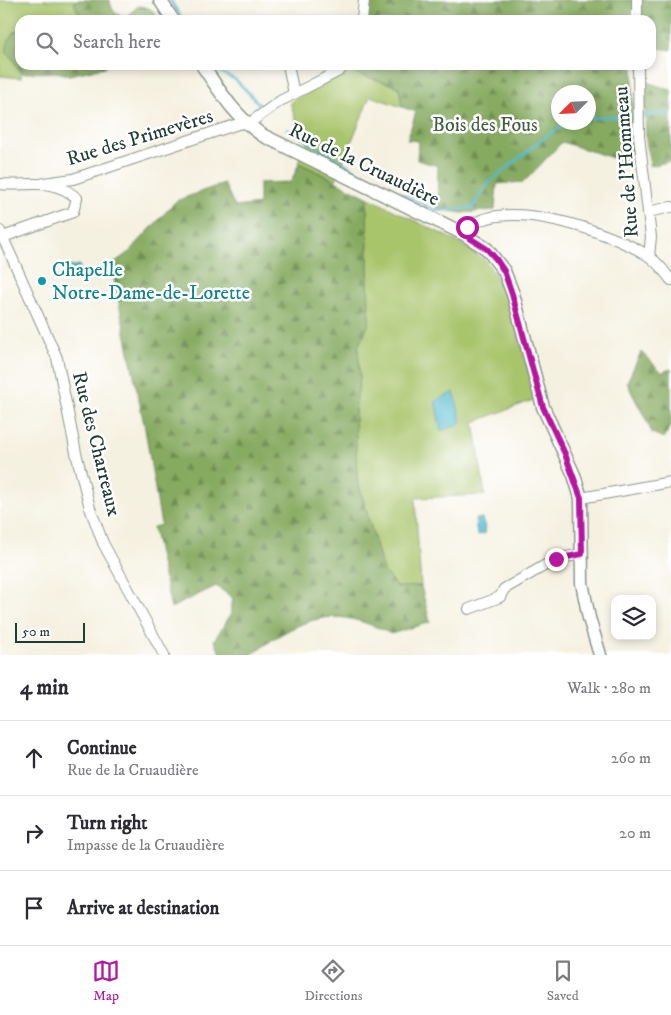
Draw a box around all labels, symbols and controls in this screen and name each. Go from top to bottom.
search box [15,15,656,70]
icon: search [33,29,61,57]
text: Search here [73,31,161,54]
north arrow [551,85,596,130]
street label: Rue de l'Hommeau [609,85,645,239]
street label: Rue des Primevères [64,104,216,172]
park label: Bois des Fous [432,113,538,138]
street label: Rue de la Cruaudière [285,118,443,212]
route start [456,216,479,239]
place label: Chapelle Notre-Dame-de-Lorette [52,258,250,306]
marker: Chapelle Notre-Dame-de-Lorette [36,275,48,287]
street label: Rue des Charreaux [66,369,126,519]
route end [545,548,568,571]
map controls [611,595,656,640]
button: layers [611,595,656,640]
scale bar [15,620,85,643]
text: 50 m [22,623,50,641]
text: 4 min [20,675,69,701]
text: Walk · 280 m [567,678,651,698]
text: Continue [67,737,137,760]
icon: ahead [20,744,48,772]
text: 260 m [611,748,651,768]
text: Rue de la Cruaudière [67,760,199,780]
text: Turn right [67,812,147,835]
icon: right [20,819,48,847]
text: 20 m [619,823,651,843]
text: Impasse de la Cruaudière [67,835,224,855]
icon: arrive [20,894,48,922]
text: Arrive at destination [67,897,219,920]
tab: Map [92,957,120,1005]
tab: Directions [304,957,362,1005]
tab: Saved [547,957,579,1005]

